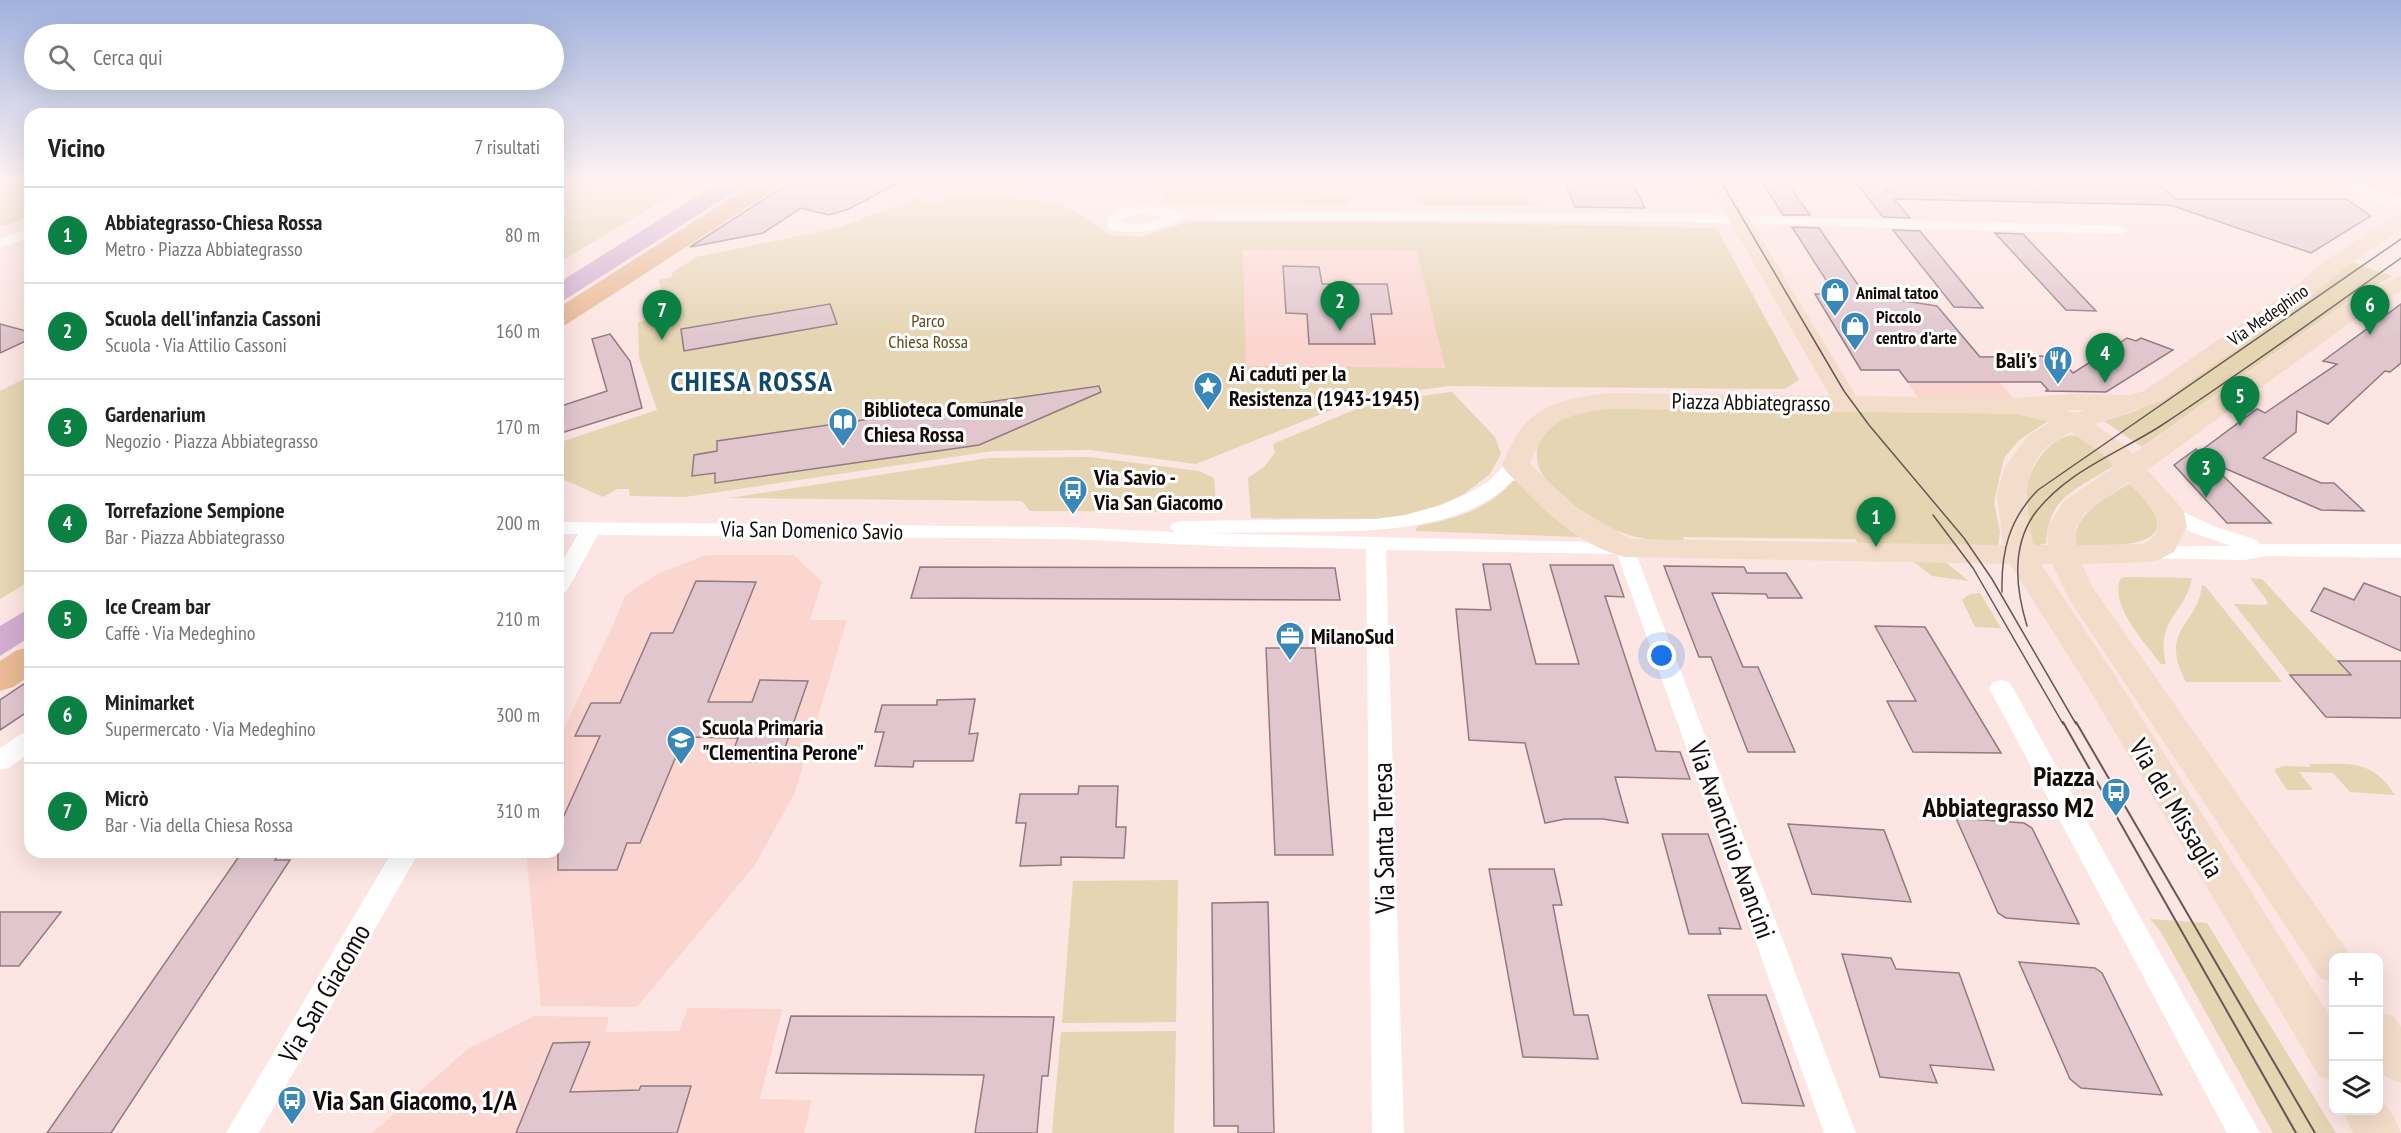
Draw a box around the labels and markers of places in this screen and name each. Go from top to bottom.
shop icon: Animal tatoo [1819,276,1851,318]
place label: Animal tatoo [1855,281,1939,304]
pin: 2 [1320,282,1360,331]
pin: 6 [2350,286,2390,335]
pin: 7 [642,290,682,340]
place label: Piccolo centro d'arte [1876,305,1957,349]
shop icon: Piccolo centro d'arte [1839,310,1871,352]
pin: 4 [2086,334,2124,383]
restaurant icon: Bali's [2042,344,2074,386]
place label: Bali's [1996,346,2037,374]
place label: Ai caduti per la Resistenza (1943-1945) [1228,359,1420,412]
place icon: Ai caduti per la Resistenza (1943-1945) [1192,370,1224,412]
pin: 5 [2220,376,2260,426]
place label: Biblioteca Comunale Chiesa Rossa [864,395,1024,448]
library icon: Biblioteca Comunale Chiesa Rossa [827,406,859,448]
pin: 3 [2186,448,2226,498]
place label: Via Savio - Via San Giacomo [1093,463,1223,516]
bus stop icon: Via Savio - Via San Giacomo [1057,474,1089,516]
pin: 1 [1856,498,1896,547]
office icon: MilanoSud [1274,620,1306,662]
place label: MilanoSud [1311,622,1394,650]
place label: Scuola Primaria "Clementina Perone" [702,713,864,766]
school or university icon: Scuola Primaria "Clementina Perone" [665,724,697,766]
place label: Piazza Abbiategrasso M2 [1922,759,2095,824]
bus stop icon: Piazza Abbiategrasso M2 [2100,776,2132,818]
place label: Via San Giacomo, 1/A [312,1083,517,1117]
bus stop icon: Via San Giacomo, 1/A [276,1084,308,1126]

